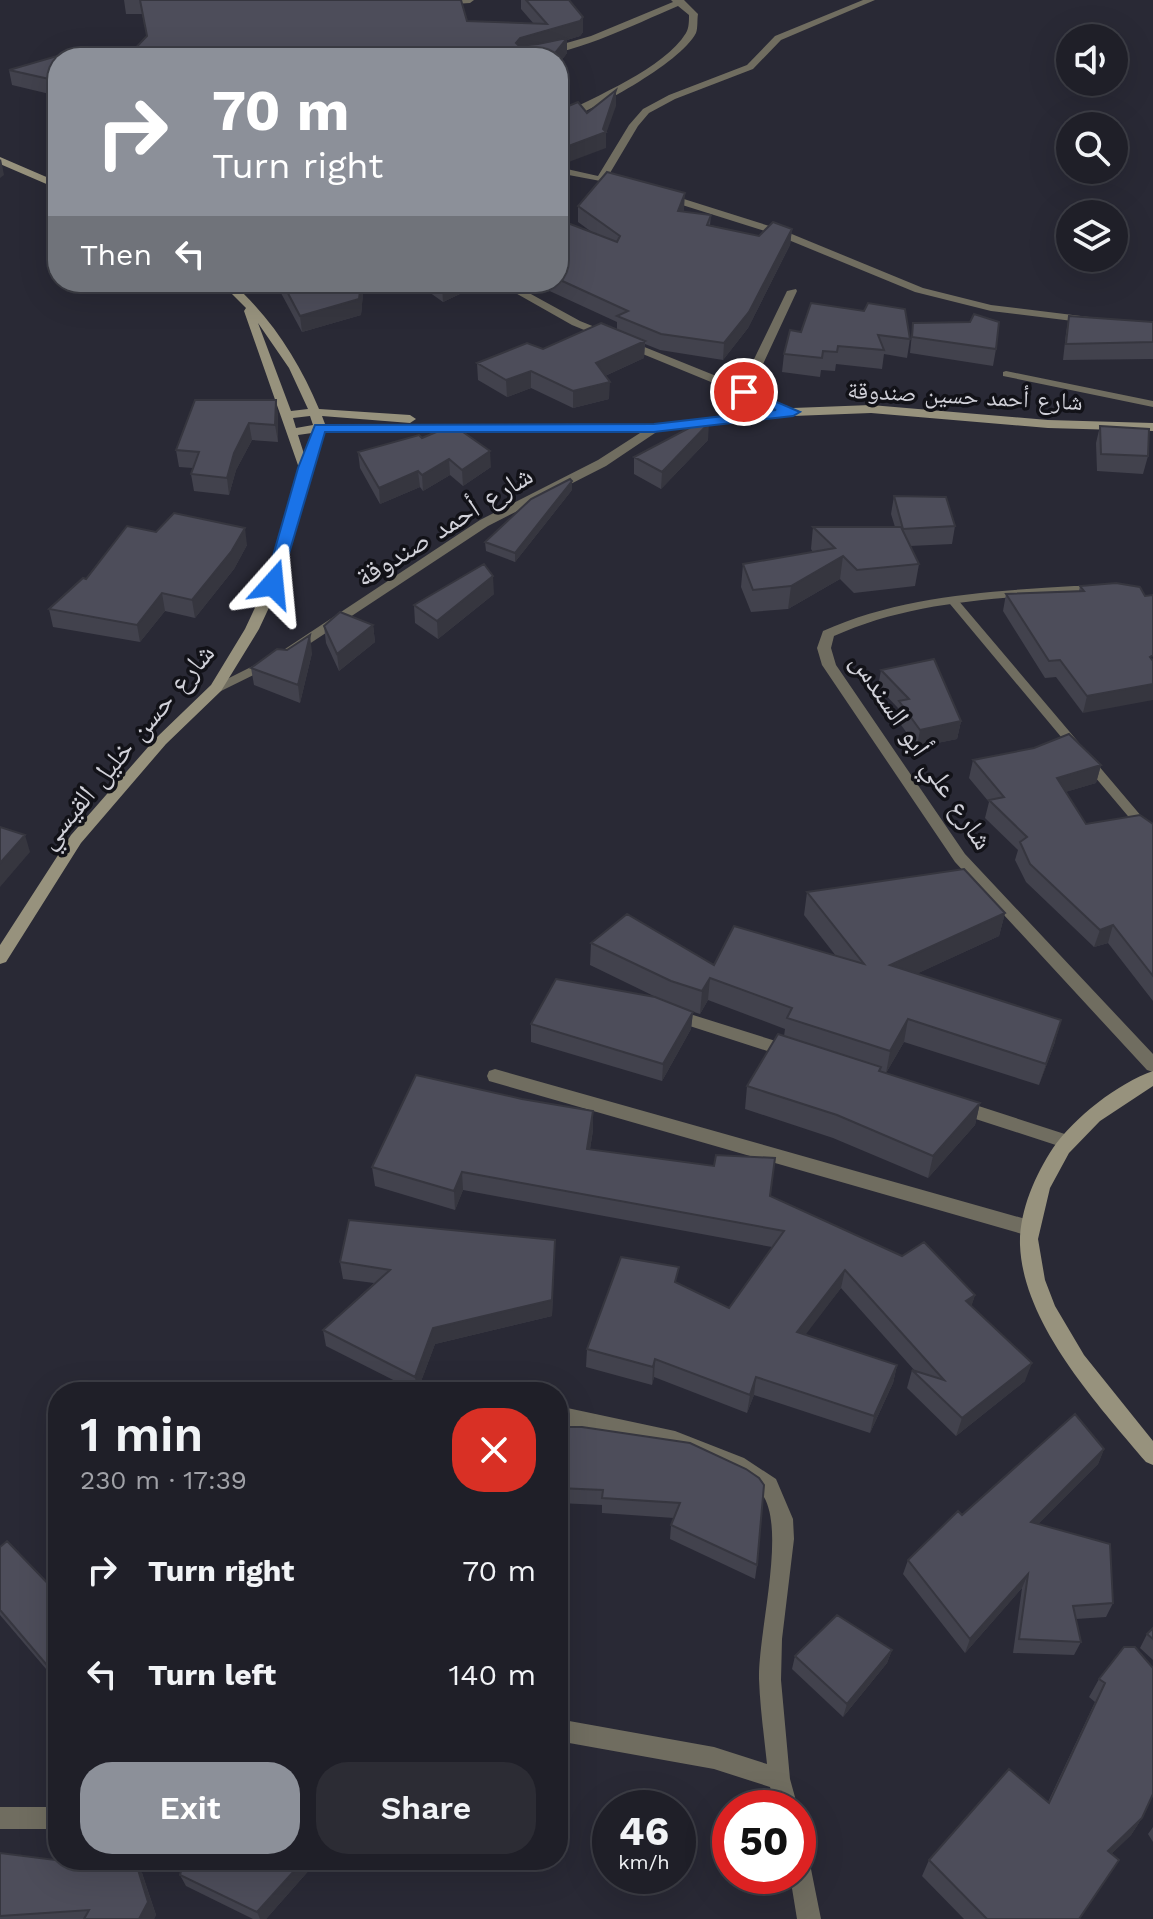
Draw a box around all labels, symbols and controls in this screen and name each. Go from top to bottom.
map controls [1056,24,1128,272]
button: sound [1056,24,1128,96]
text: 70 m [212,78,349,144]
icon: right [80,80,184,184]
button: search [1056,112,1128,184]
text: Turn right [212,145,383,187]
button: layers [1056,200,1128,272]
icon: left [168,232,212,276]
text: Then [80,237,152,272]
pin [710,358,778,426]
icon: arrive [722,370,766,414]
street label: شارع أحمد حسين صندوقة [847,376,1083,417]
street label: شارع أحمد صندوقة [349,458,539,595]
position arrow [231,542,315,626]
street label: شارع حسن خليل القيسي [31,637,226,859]
street label: شارع علي أبو السندس [839,646,1001,859]
text: 1 min [80,1406,203,1463]
button: close [452,1408,536,1492]
text: 230 m · 17:39 [80,1465,247,1495]
icon: right [80,1548,124,1592]
text: Turn right [148,1553,294,1588]
text: 70 m [462,1553,536,1588]
icon: left [80,1652,124,1696]
text: Turn left [148,1657,276,1692]
text: 140 m [448,1657,536,1692]
button: Exit [80,1762,300,1854]
button: Share [316,1762,536,1854]
speed limit sign: 50 [712,1790,816,1894]
text: 46 [619,1808,669,1855]
text: km/h [618,1850,670,1874]

